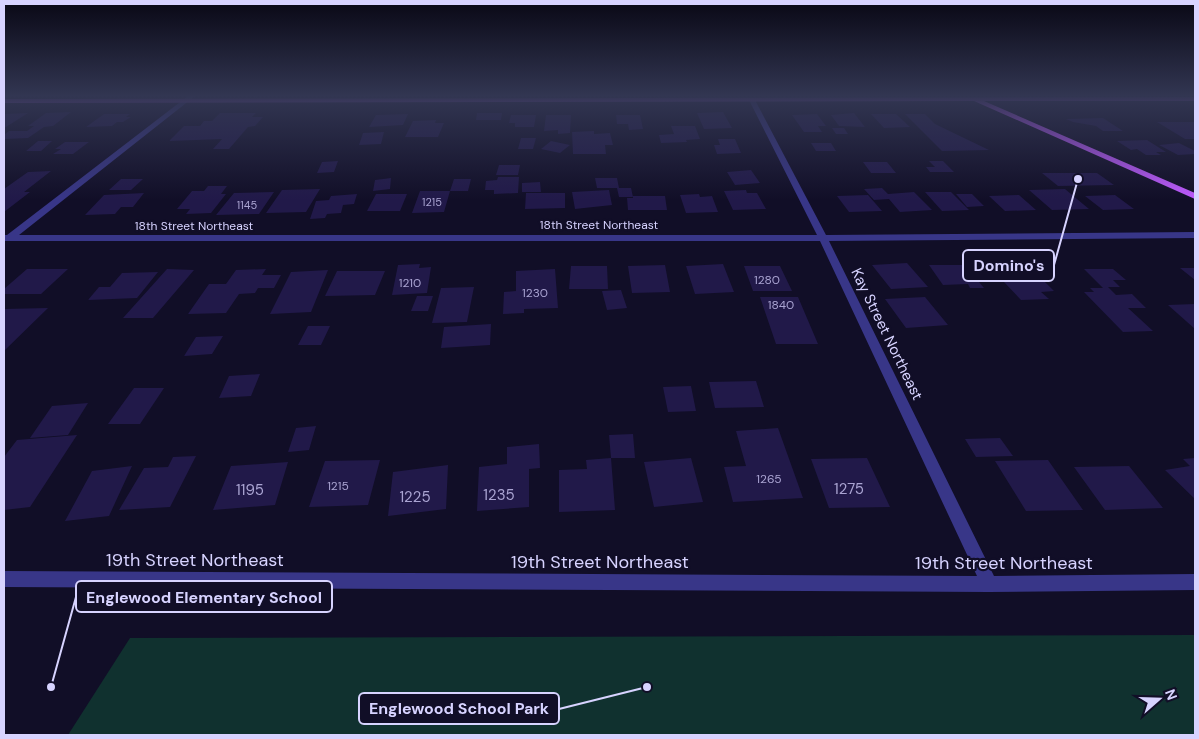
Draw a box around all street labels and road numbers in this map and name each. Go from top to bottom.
street label: 18th Street Northeast [540,217,658,233]
street label: 18th Street Northeast [135,218,253,234]
street label: Kay Street Northeast [846,265,928,403]
street label: 19th Street Northeast [106,548,284,572]
street label: 19th Street Northeast [511,550,689,574]
street label: 19th Street Northeast [915,551,1093,575]

